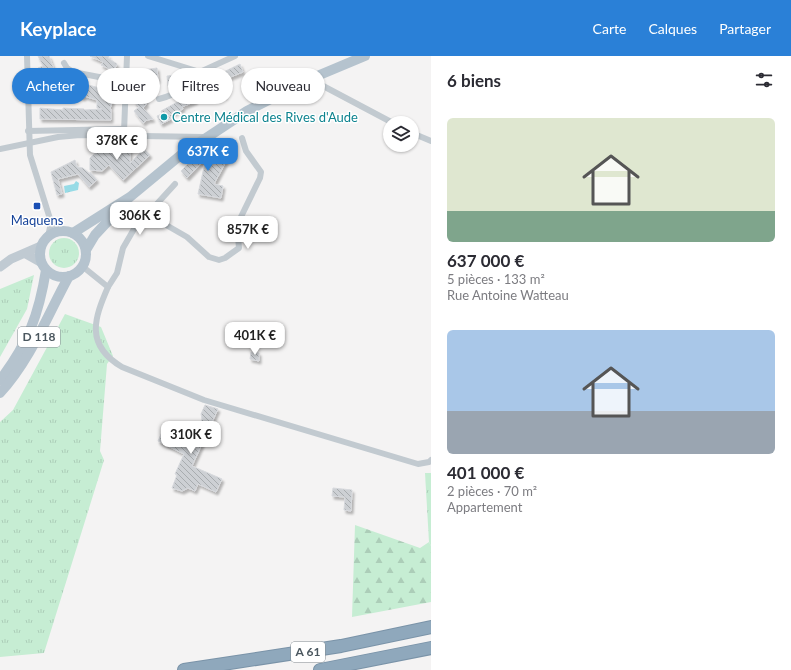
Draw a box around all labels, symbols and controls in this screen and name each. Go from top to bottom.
text: Keyplace [20,17,97,40]
text: Carte [593,20,626,37]
text: Calques [648,20,697,37]
text: Partager [719,20,771,37]
chip: Acheter [12,68,89,104]
chip: Louer [97,68,160,104]
chip: Filtres [168,68,233,104]
chip: Nouveau [241,68,325,104]
icon: filters [753,69,775,91]
text: 6 biens [447,70,501,91]
place label: Centre Médical des Rives d'Aude [172,109,358,125]
marker: Centre Médical des Rives d'Aude [159,112,169,122]
map controls [383,116,419,152]
button: layers [383,116,419,152]
pin: 378K € [84,127,150,161]
text: 378K € [96,132,138,148]
pin: 637K € [175,138,241,172]
text: 637K € [187,143,229,159]
icon: home [575,144,647,216]
marker: Maquens [32,201,42,211]
pin: 306K € [107,202,173,236]
text: 306K € [119,207,161,223]
place label: Maquens [11,212,64,228]
pin: 857K € [215,216,281,250]
text: 857K € [227,221,269,237]
text: 637 000 € [447,250,524,271]
text: 5 pièces · 133 m² [447,271,545,287]
text: Rue Antoine Watteau [447,287,569,303]
pin: 401K € [222,322,288,356]
road number: D 118 [18,327,60,347]
text: 401K € [234,327,276,343]
icon: home [575,356,647,428]
pin: 310K € [158,421,224,455]
text: 310K € [170,426,212,442]
text: 401 000 € [447,462,524,483]
text: 2 pièces · 70 m² [447,483,537,499]
text: Appartement [447,499,522,515]
road number: A 61 [291,642,325,662]

